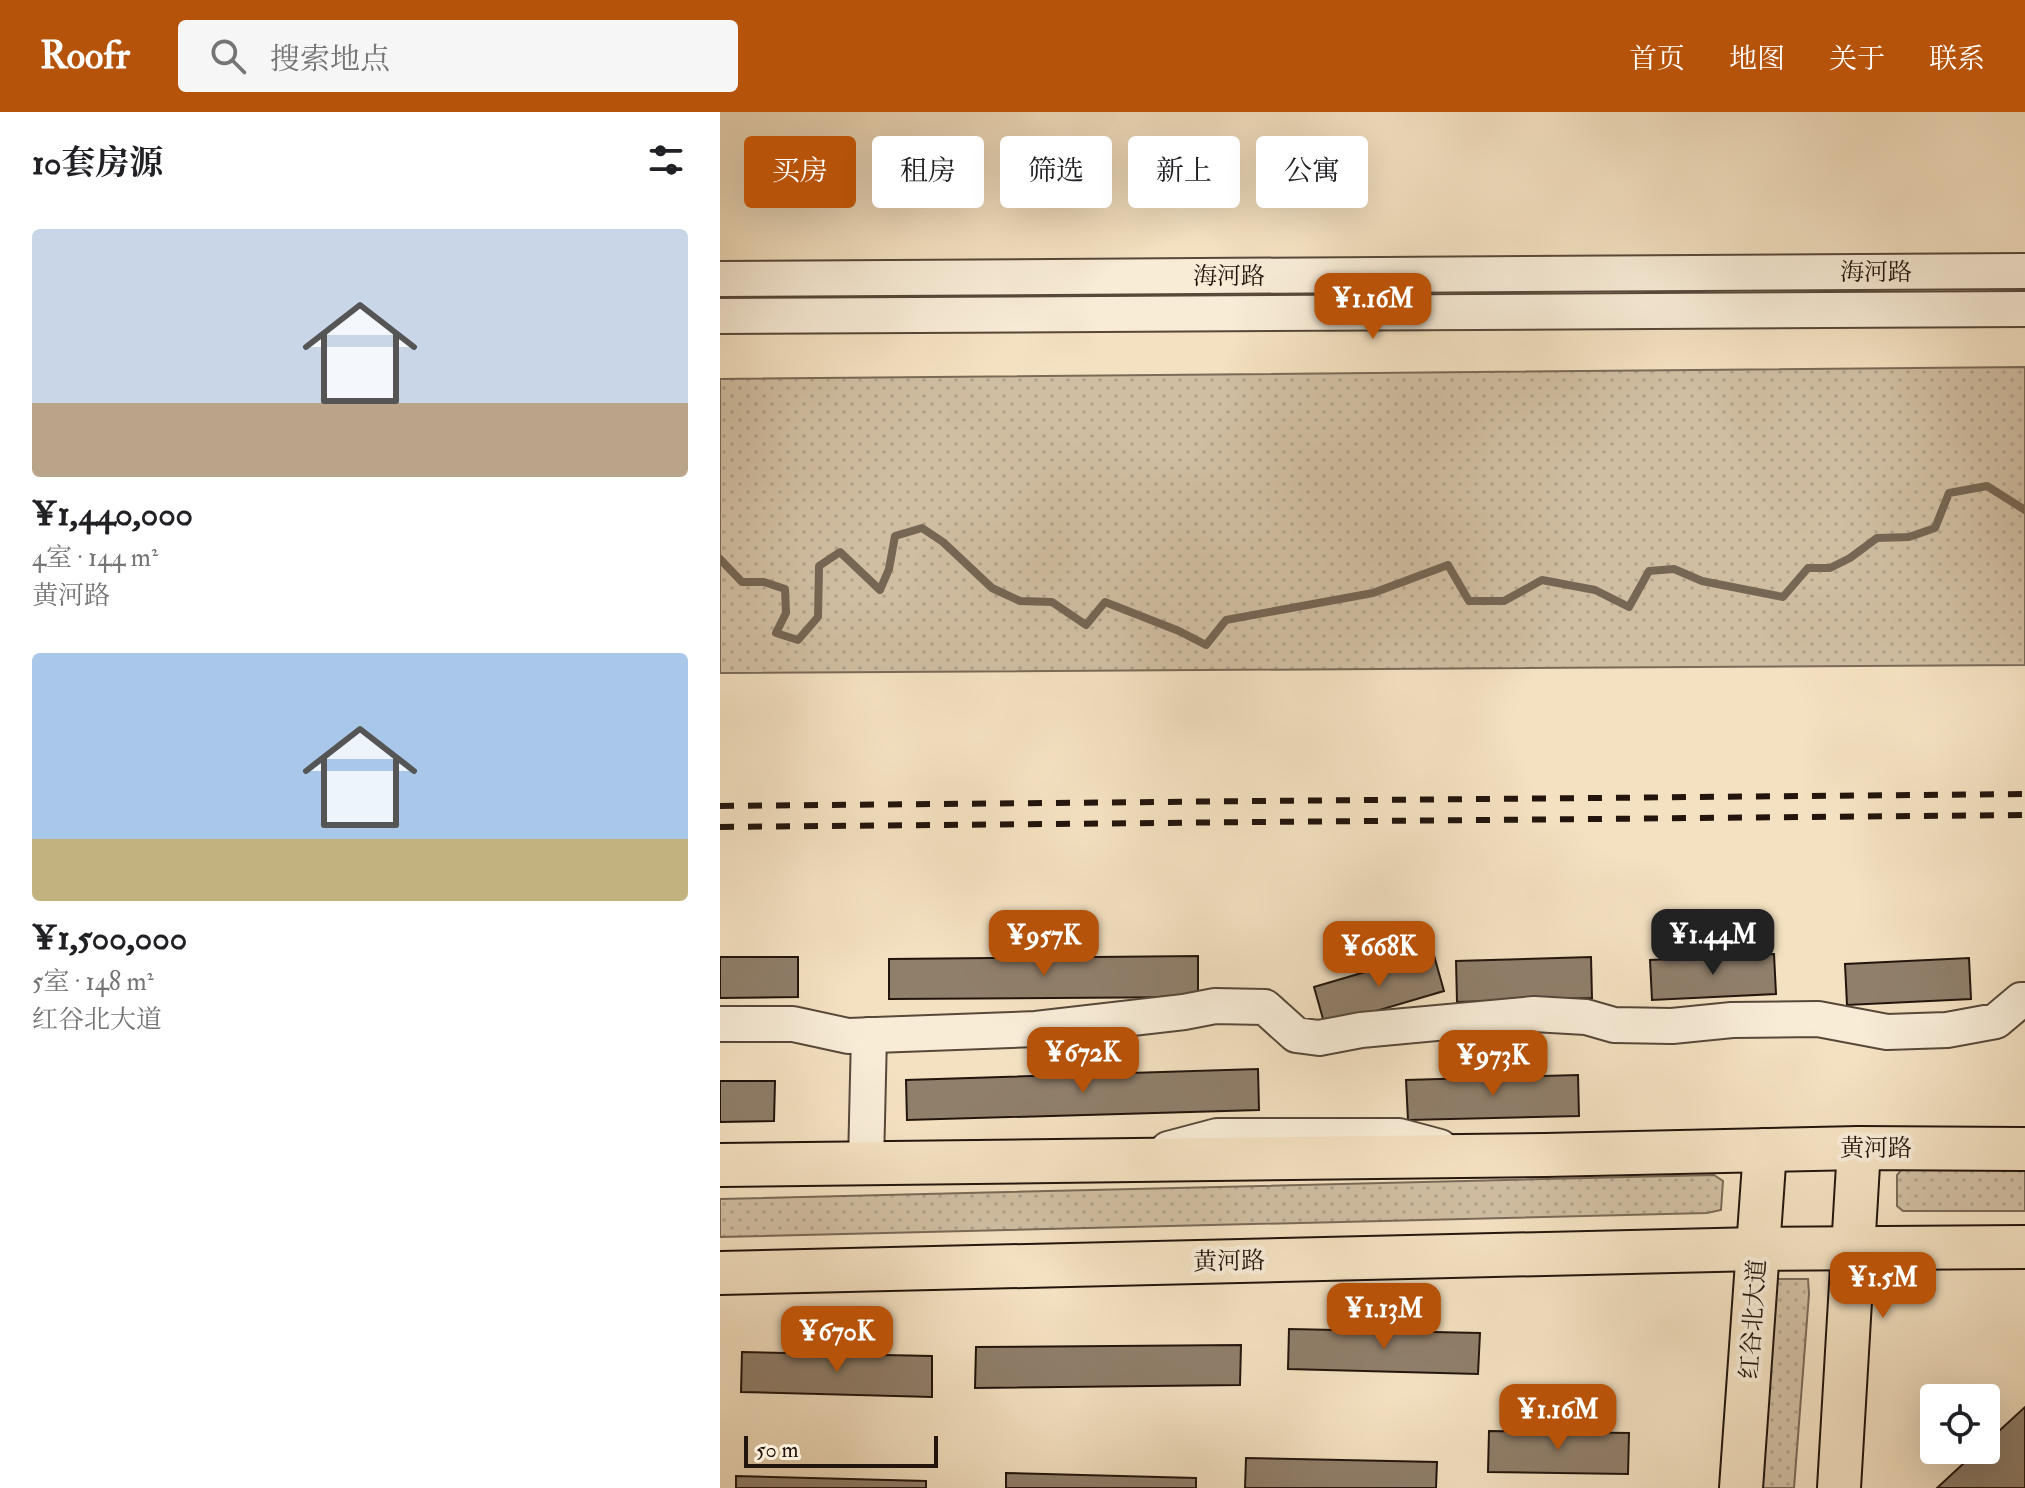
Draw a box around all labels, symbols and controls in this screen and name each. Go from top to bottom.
search box [178,20,738,92]
text: Roofr [40,32,130,80]
icon: search [206,34,250,78]
text: 搜索地点 [270,41,390,78]
text: 首页 [1629,42,1685,77]
text: 地图 [1729,42,1785,77]
text: 关于 [1829,42,1885,77]
text: 联系 [1929,42,1985,77]
chip: 买房 [744,136,856,208]
chip: 租房 [872,136,984,208]
chip: 筛选 [1000,136,1112,208]
chip: 新上 [1128,136,1240,208]
chip: 公寓 [1256,136,1368,208]
icon: filters [644,138,688,182]
text: 10套房源 [32,142,163,185]
street label: 海河路 [1840,257,1912,288]
street label: 海河路 [1193,261,1265,292]
pin: ¥1.16M [1308,273,1438,341]
icon: home [288,281,432,425]
text: ¥1.16M [1332,283,1414,315]
text: ¥1,440,000 [32,493,193,536]
text: 4室 · 144 m² [32,542,158,574]
text: 黄河路 [32,580,110,612]
icon: home [288,705,432,849]
pin: ¥1.44M [1648,909,1778,977]
pin: ¥957K [988,910,1100,978]
text: ¥1,500,000 [32,917,187,960]
text: ¥1.44M [1669,919,1757,951]
text: ¥957K [1007,920,1081,952]
pin: ¥668K [1323,921,1435,989]
text: ¥668K [1341,931,1417,963]
text: 5室 · 148 m² [32,966,154,998]
text: 红谷北大道 [32,1004,162,1036]
pin: ¥672K [1027,1027,1139,1095]
pin: ¥973K [1437,1030,1549,1098]
text: ¥672K [1045,1037,1121,1069]
text: ¥973K [1457,1040,1529,1072]
street label: 黄河路 [1840,1133,1912,1164]
street label: 黄河路 [1193,1245,1265,1278]
pin: ¥1.5M [1827,1252,1939,1320]
street label: 红谷北大道 [1734,1258,1773,1380]
text: ¥1.5M [1848,1262,1918,1294]
pin: ¥1.13M [1319,1283,1449,1351]
text: ¥1.13M [1345,1293,1423,1325]
pin: ¥670K [781,1306,893,1374]
text: ¥670K [799,1316,875,1348]
pin: ¥1.16M [1493,1384,1623,1452]
map controls [1920,1384,2000,1464]
button: locate [1920,1384,2000,1464]
text: ¥1.16M [1517,1394,1599,1426]
scale bar [744,1432,938,1468]
text: 50 m [756,1436,798,1464]

